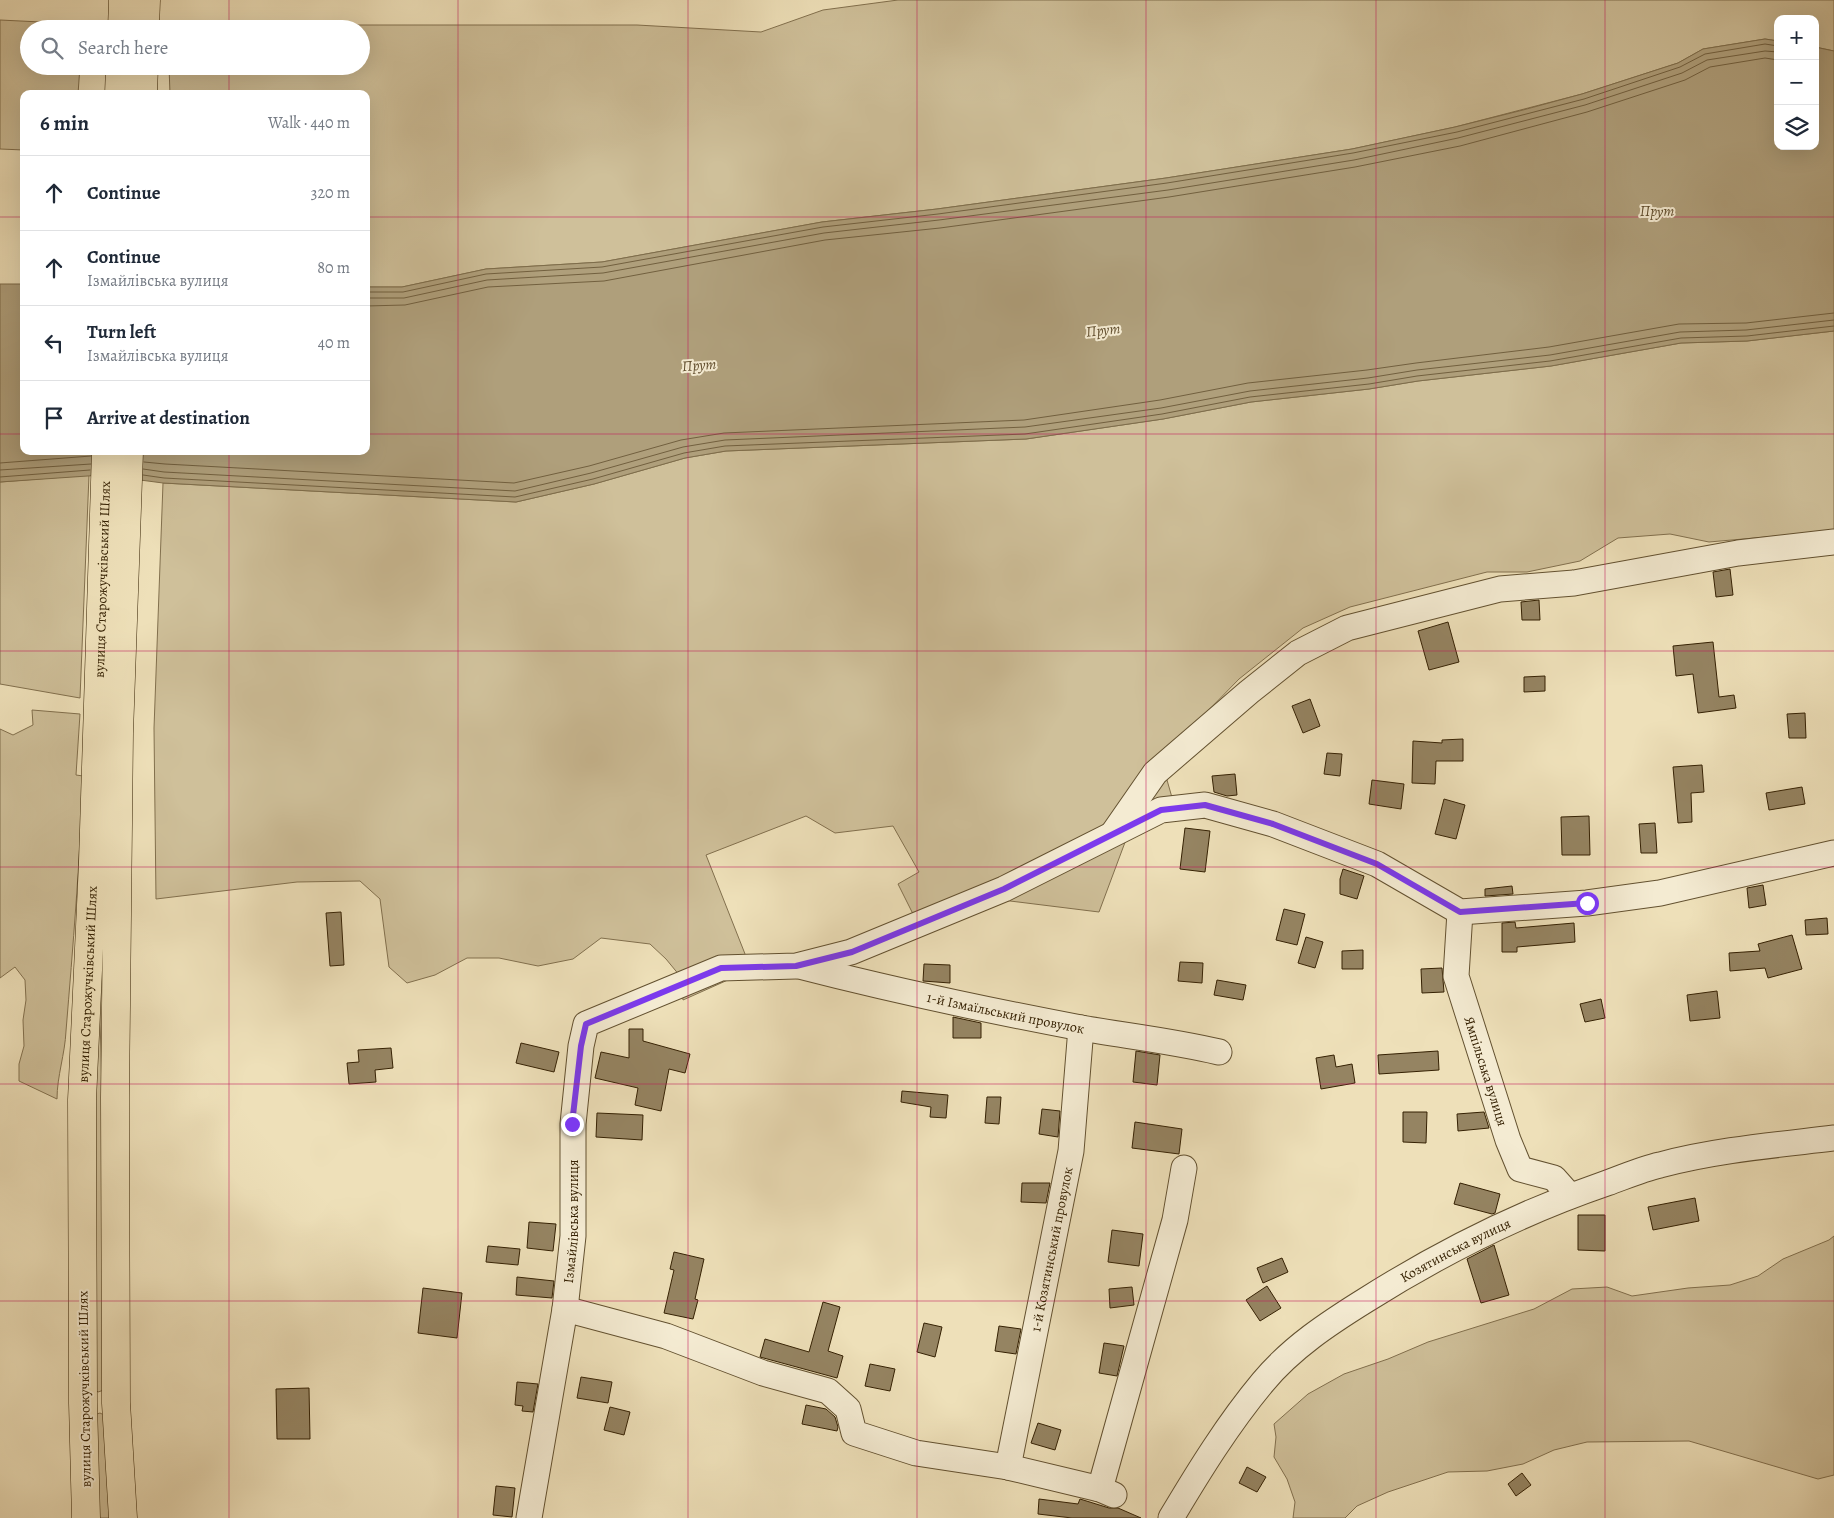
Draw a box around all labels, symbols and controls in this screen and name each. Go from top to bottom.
map controls [1774,15,1819,150]
button: + [1774,15,1819,60]
search box [20,20,370,75]
icon: search [38,34,66,62]
text: Search here [78,35,168,61]
button: − [1774,60,1819,105]
button: layers [1774,105,1819,150]
text: 6 min [40,109,89,137]
text: Walk · 440 m [268,112,350,134]
icon: ahead [40,179,68,207]
text: Continue [87,180,161,206]
text: 320 m [311,182,350,204]
water label: Прут [1640,201,1674,221]
text: Continue [87,244,161,270]
icon: ahead [40,254,68,282]
text: 80 m [317,257,350,279]
text: Ізмайлівська вулиця [87,270,228,292]
water label: Прут [1085,318,1121,342]
text: Turn left [87,319,156,345]
icon: left [40,329,68,357]
text: 40 m [318,332,350,354]
text: Ізмайлівська вулиця [87,345,228,367]
water label: Прут [681,354,717,376]
icon: arrive [40,404,68,432]
text: Arrive at destination [87,405,250,431]
street label: вулиця Старожучківський Шлях [90,481,115,678]
street label: вулиця Старожучківський Шлях [74,885,102,1083]
route start [1576,892,1599,915]
street label: 1-й Ізмаїльський провулок [925,988,1086,1038]
street label: Ямпільська вулиця [1459,1014,1512,1129]
route end [561,1113,584,1136]
street label: Ізмайлівська вулиця [559,1159,583,1284]
street label: 1-й Козятинський провулок [1026,1165,1078,1333]
street label: Козятинська вулиця [1397,1214,1514,1287]
street label: вулиця Старожучківський Шлях [73,1290,96,1487]

